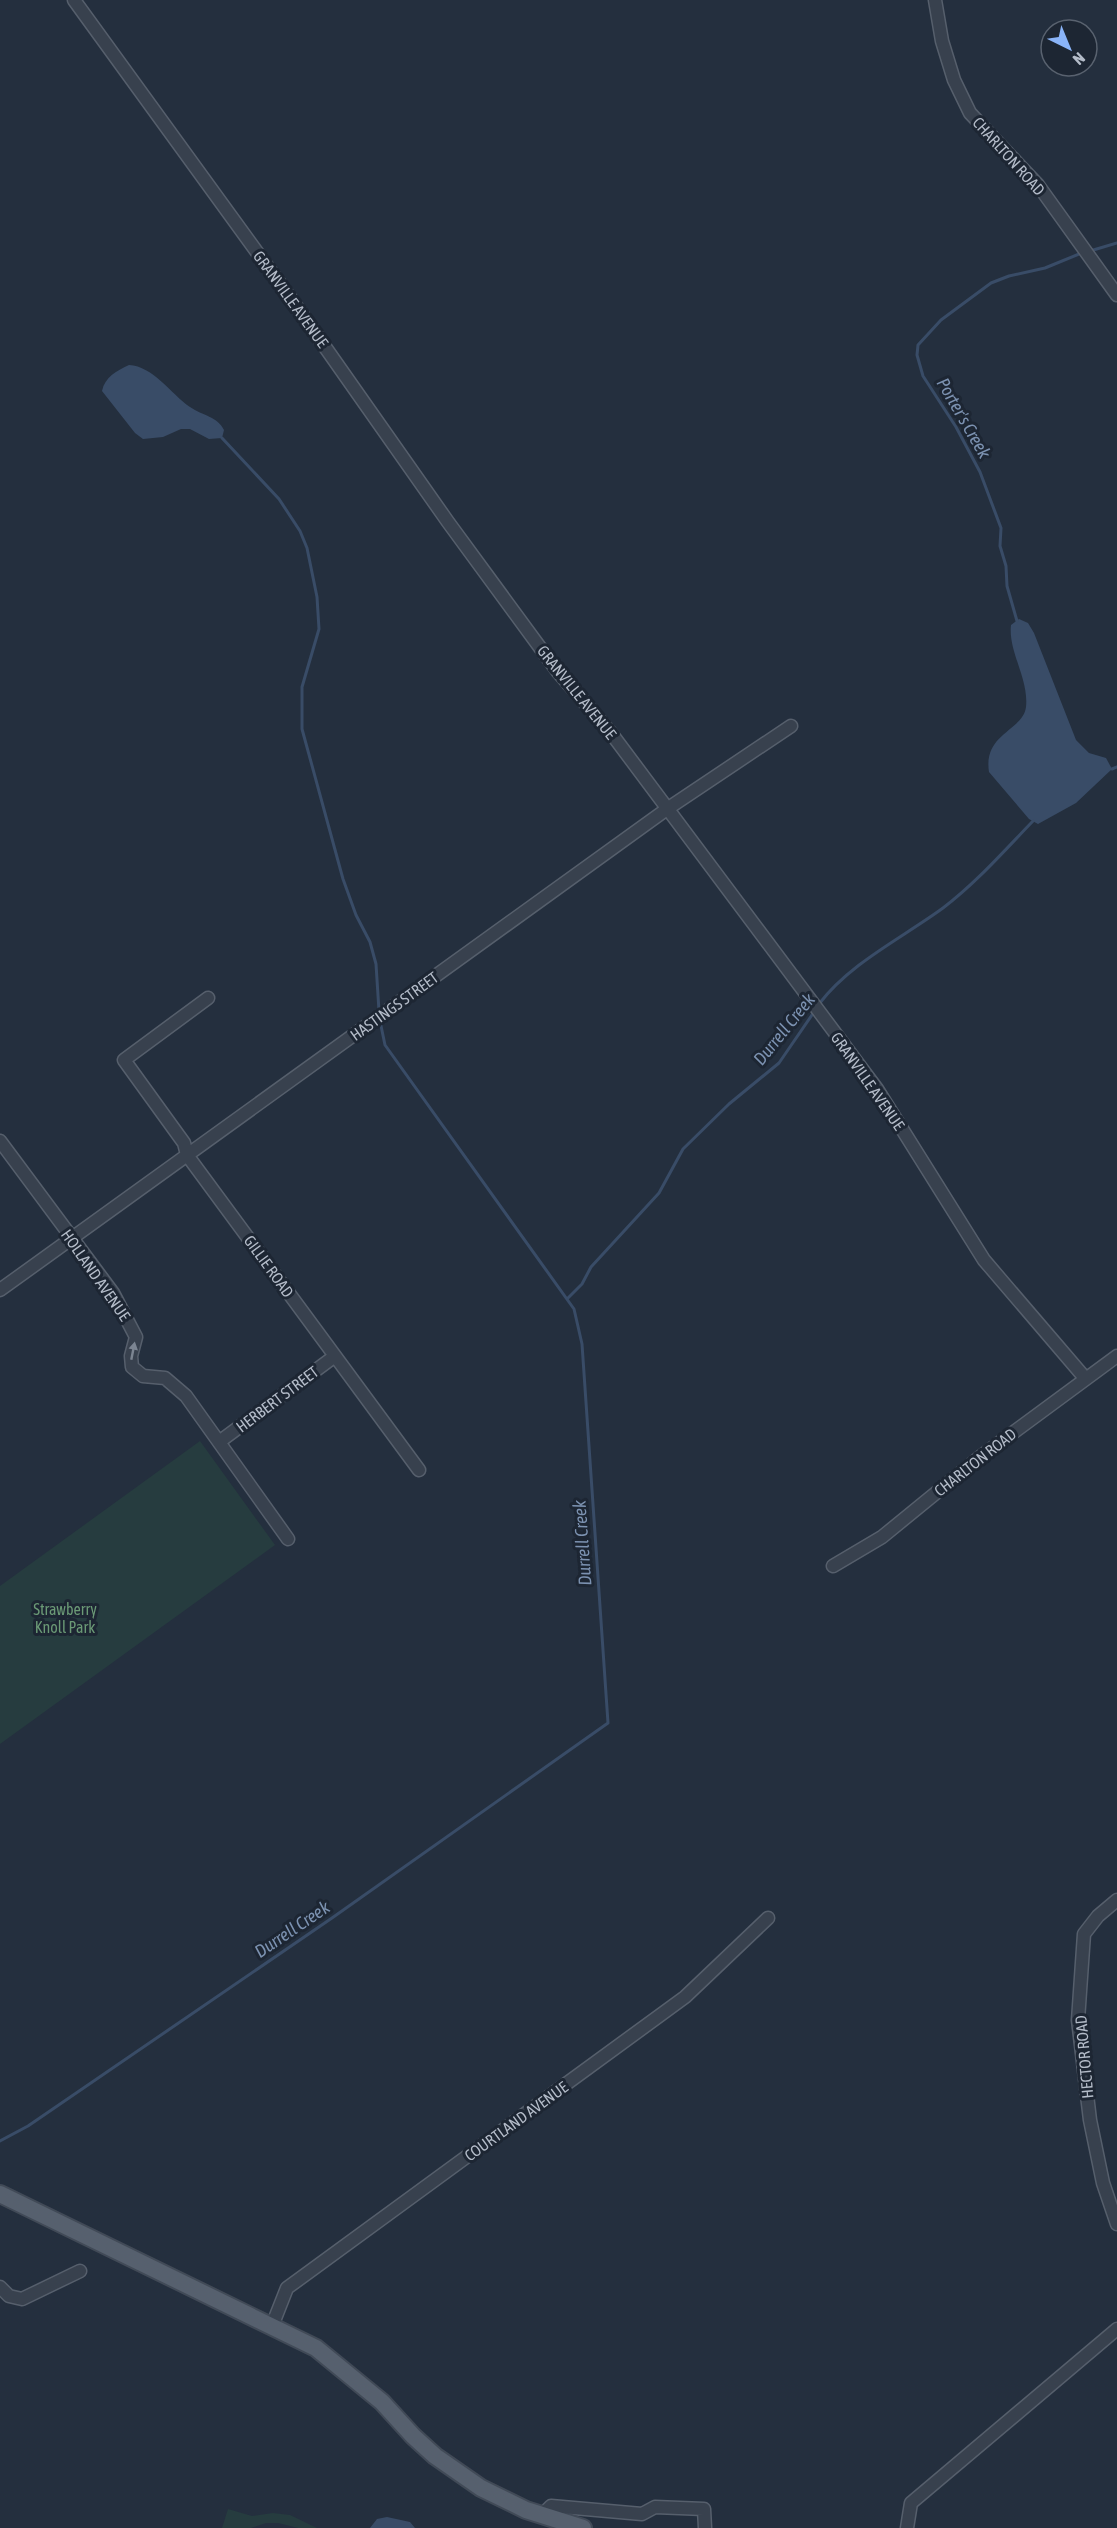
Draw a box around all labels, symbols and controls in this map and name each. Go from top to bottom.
north arrow [1039,18,1099,78]
text: N [1070,49,1089,69]
street label: CHARLTON ROAD [969,113,1049,199]
street label: GRANVILLE AVENUE [250,247,332,351]
water label: Porter's Creek [933,374,996,463]
street label: GRANVILLE AVENUE [534,642,620,742]
street label: HASTINGS STREET [347,968,441,1044]
water label: Durrell Creek [749,988,820,1069]
street label: GRANVILLE AVENUE [828,1029,908,1133]
street label: HOLLAND AVENUE [58,1226,134,1324]
street label: GILLIE ROAD [241,1232,297,1300]
one-way arrow [129,1342,139,1360]
street label: HERBERT STREET [232,1362,322,1436]
street label: CHARLTON ROAD [931,1424,1019,1499]
water label: Durrell Creek [568,1498,595,1587]
park label: Strawberry Knoll Park [33,1600,97,1636]
water label: Durrell Creek [251,1896,334,1962]
street label: HECTOR ROAD [1071,2015,1097,2099]
street label: COURTLAND AVENUE [461,2077,571,2164]

